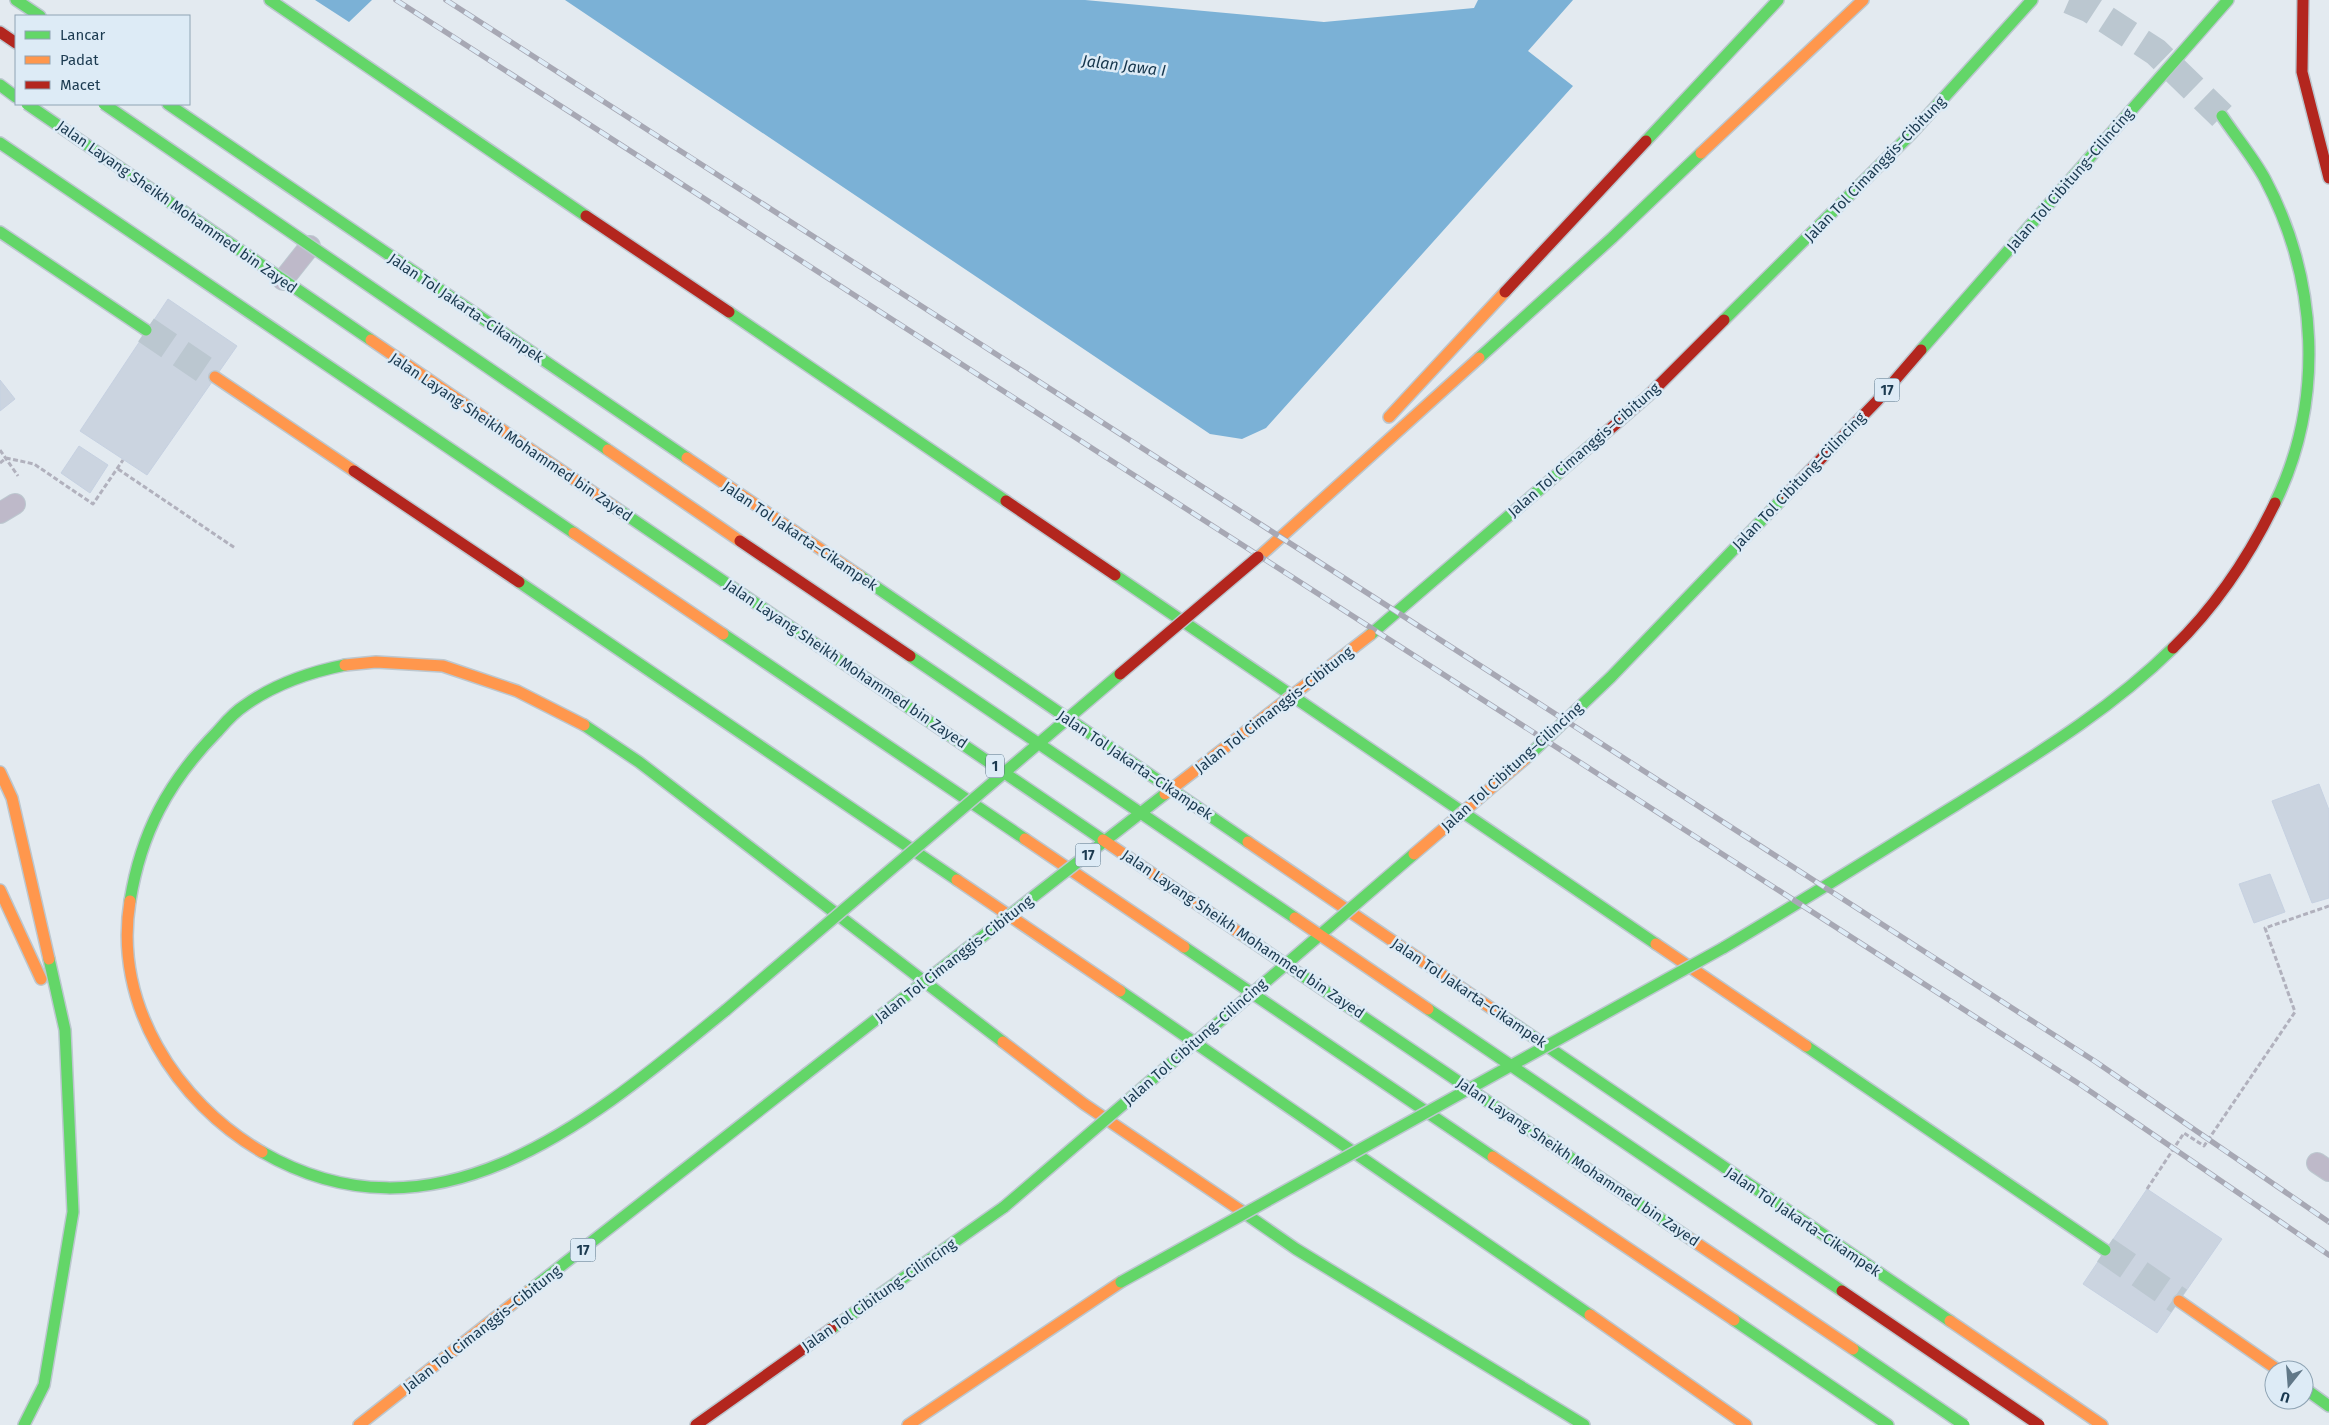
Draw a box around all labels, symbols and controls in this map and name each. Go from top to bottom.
legend [15,15,190,105]
text: Lancar [60,26,105,44]
text: Padat [60,51,99,69]
water label: Jalan Jawa I [1080,51,1167,80]
text: Macet [60,76,101,94]
street label: Jalan Tol Cimanggis–Cibitung [1801,92,1949,246]
street label: Jalan Tol Cibitung–Cilincing [2003,104,2137,255]
street label: Jalan Layang Sheikh Mohammed bin Zayed [54,117,300,297]
street label: Jalan Tol Jakarta–Cikampek [385,249,547,367]
street label: Jalan Layang Sheikh Mohammed bin Zayed [386,349,636,525]
road number: 17 [1874,378,1900,402]
street label: Jalan Tol Cimanggis–Cibitung [1504,379,1664,521]
street label: Jalan Tol Cibitung–Cilincing [1729,408,1870,553]
street label: Jalan Tol Jakarta–Cikampek [719,477,881,595]
street label: Jalan Layang Sheikh Mohammed bin Zayed [721,576,971,752]
street label: Jalan Tol Cimanggis–Cibitung [1191,643,1357,777]
street label: Jalan Tol Cibitung–Cilincing [1438,699,1587,835]
street label: Jalan Tol Jakarta–Cikampek [1054,706,1216,824]
road number: 1 [986,754,1004,778]
road number: 17 [1076,844,1100,866]
street label: Jalan Layang Sheikh Mohammed bin Zayed [1118,846,1368,1022]
street label: Jalan Tol Cimanggis–Cibitung [871,892,1037,1026]
street label: Jalan Tol Jakarta–Cikampek [1388,934,1550,1052]
street label: Jalan Tol Cibitung–Cilincing [1120,975,1271,1109]
street label: Jalan Layang Sheikh Mohammed bin Zayed [1453,1074,1703,1250]
street label: Jalan Tol Jakarta–Cikampek [1722,1163,1884,1281]
street label: Jalan Tol Cibitung–Cilincing [798,1235,960,1355]
road number: 17 [570,1238,596,1262]
street label: Jalan Tol Cimanggis–Cibitung [399,1262,565,1396]
north arrow [2264,1360,2314,1410]
text: U [2278,1387,2292,1406]

